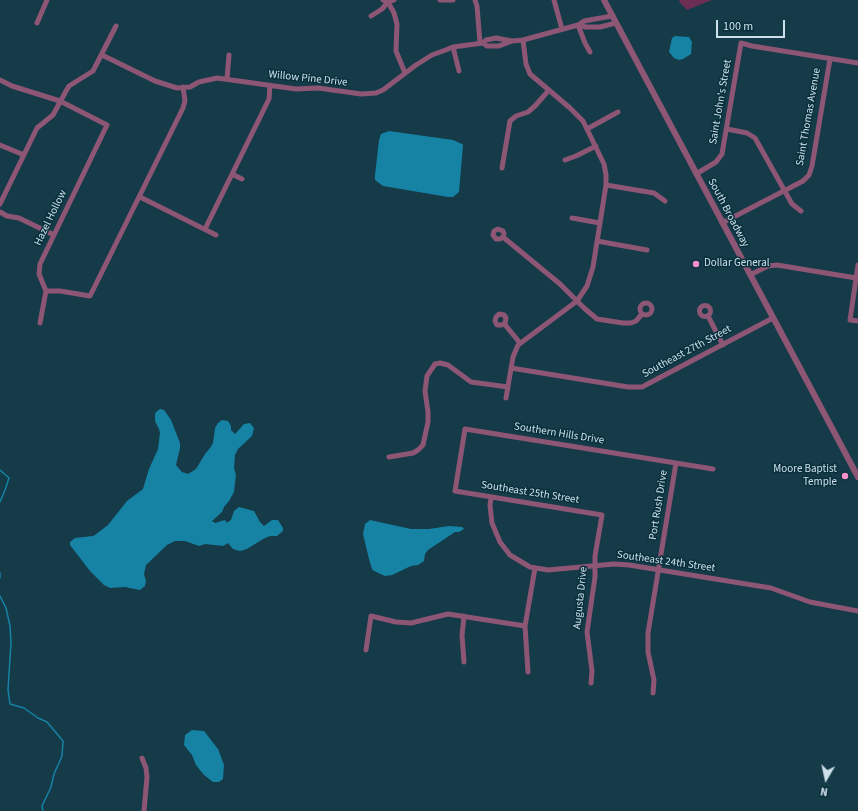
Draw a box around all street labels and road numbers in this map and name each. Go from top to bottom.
street label: Saint John's Street [707,58,735,146]
street label: Saint Thomas Avenue [794,67,824,167]
street label: Willow Pine Drive [268,68,348,90]
street label: South Broadway [704,176,752,250]
street label: Hazel Hollow [32,188,70,248]
street label: Southeast 27th Street [640,323,734,381]
street label: Southern Hills Drive [513,420,605,448]
street label: Port Rush Drive [647,469,671,541]
street label: Southeast 25th Street [480,479,580,507]
street label: Southeast 24th Street [616,549,716,575]
street label: Augusta Drive [571,566,591,630]

